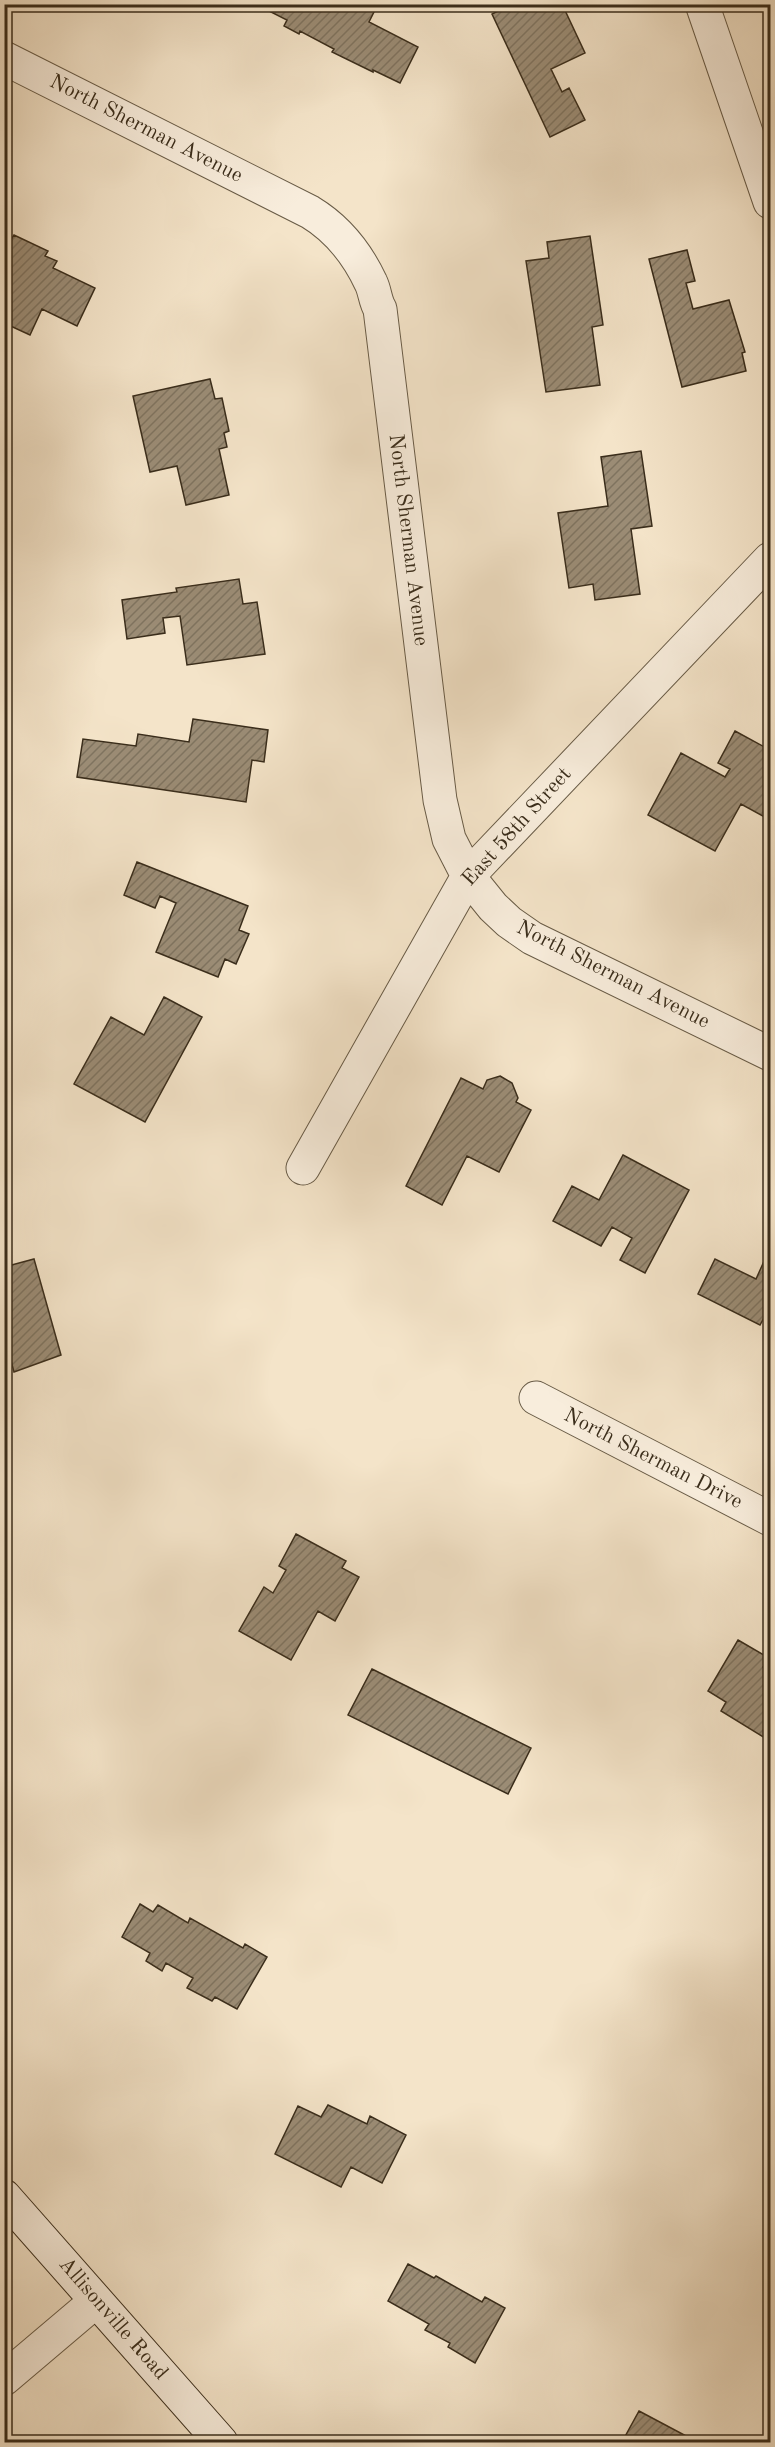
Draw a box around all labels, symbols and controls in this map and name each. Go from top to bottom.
street label: North Sherman Avenue [46,71,246,187]
street label: North Sherman Avenue [385,433,431,647]
street label: East 58th Street [458,764,576,890]
street label: North Sherman Avenue [513,917,713,1033]
street label: North Sherman Drive [560,1405,746,1513]
street label: Allisonville Road [54,2254,172,2384]

